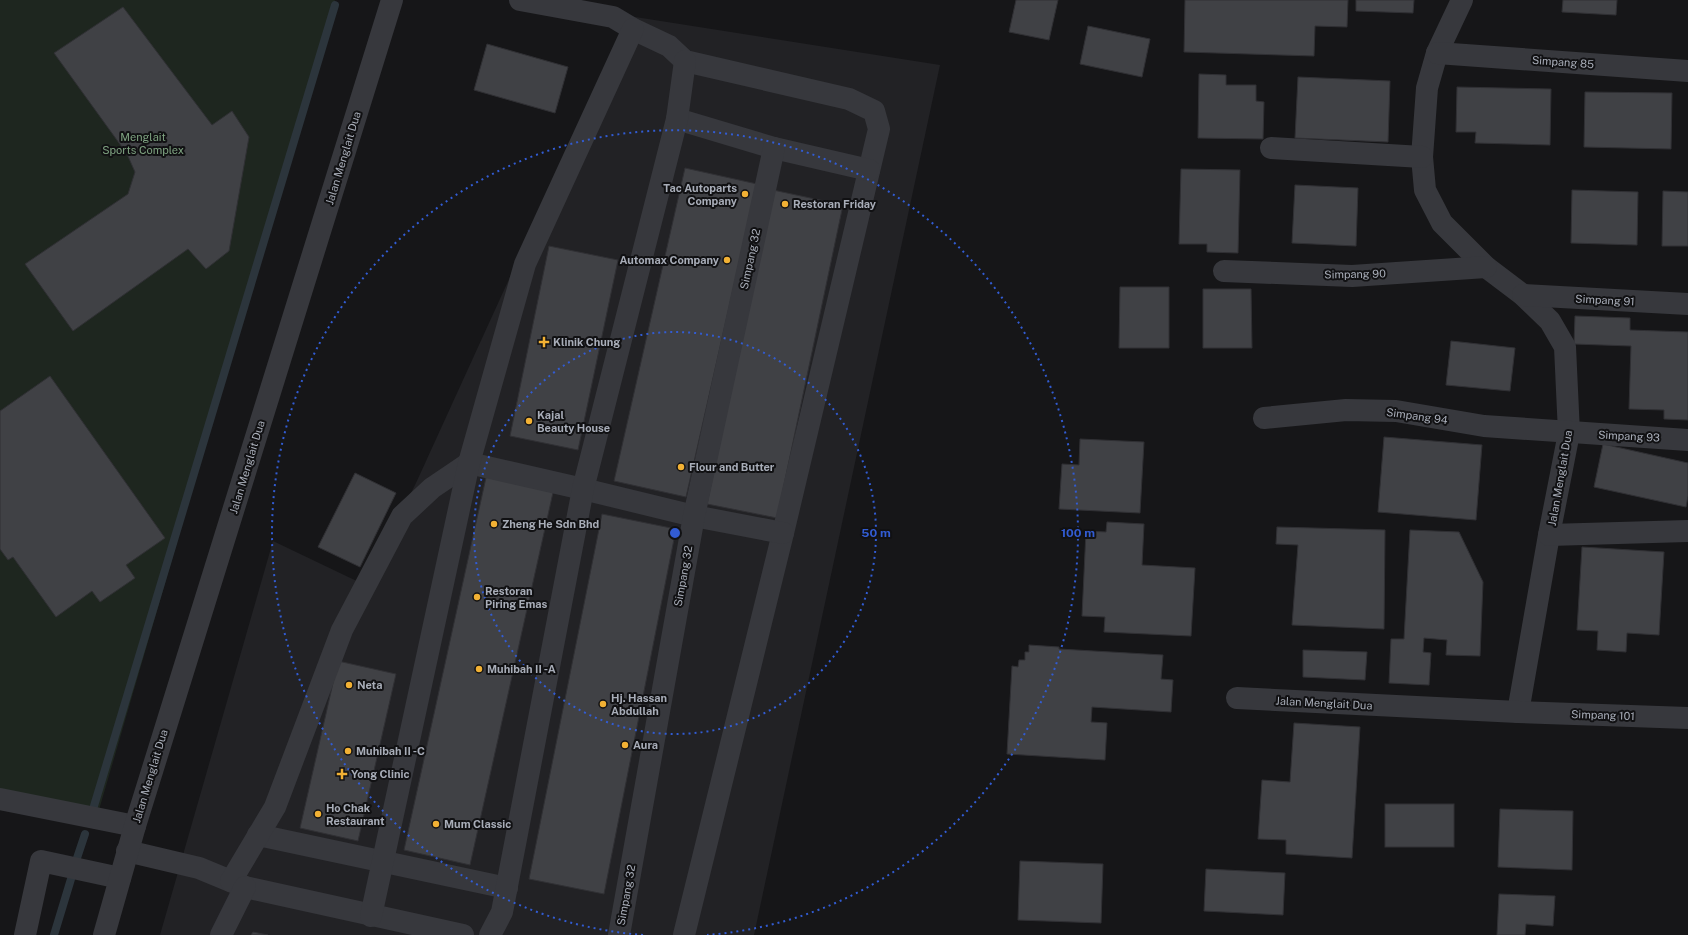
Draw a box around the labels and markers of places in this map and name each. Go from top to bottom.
place label: Tac Autoparts Company [663,182,738,207]
marker: Tac Autoparts Company [740,189,750,199]
place label: Restoran Friday [793,198,877,210]
marker: Restoran Friday [780,199,790,209]
place label: Automax Company [619,254,720,266]
marker: Automax Company [722,255,732,265]
marker: Klinik Chung [538,336,550,348]
place label: Klinik Chung [553,336,620,348]
place label: Kajal Beauty House [537,409,610,434]
marker: Kajal Beauty House [524,416,534,426]
place label: Flour and Butter [689,461,775,473]
marker: Flour and Butter [676,462,686,472]
place label: Zheng He Sdn Bhd [502,518,599,530]
marker: Zheng He Sdn Bhd [489,519,499,529]
centre of rings [668,526,682,540]
place label: Restoran Piring Emas [485,585,547,610]
marker: Restoran Piring Emas [472,592,482,602]
place label: Muhibah II -A [487,663,556,675]
marker: Muhibah II -A [474,664,484,674]
place label: Neta [357,679,382,691]
marker: Neta [344,680,354,690]
place label: Hj. Hassan Abdullah [611,692,667,717]
marker: Hj. Hassan Abdullah [598,699,608,709]
place label: Aura [633,739,658,751]
marker: Aura [620,740,630,750]
place label: Muhibah II -C [356,745,425,757]
marker: Muhibah II -C [343,746,353,756]
marker: Yong Clinic [336,768,348,780]
place label: Yong Clinic [351,768,409,780]
place label: Ho Chak Restaurant [326,802,385,827]
marker: Ho Chak Restaurant [313,809,323,819]
place label: Mum Classic [444,818,511,830]
marker: Mum Classic [431,819,441,829]

